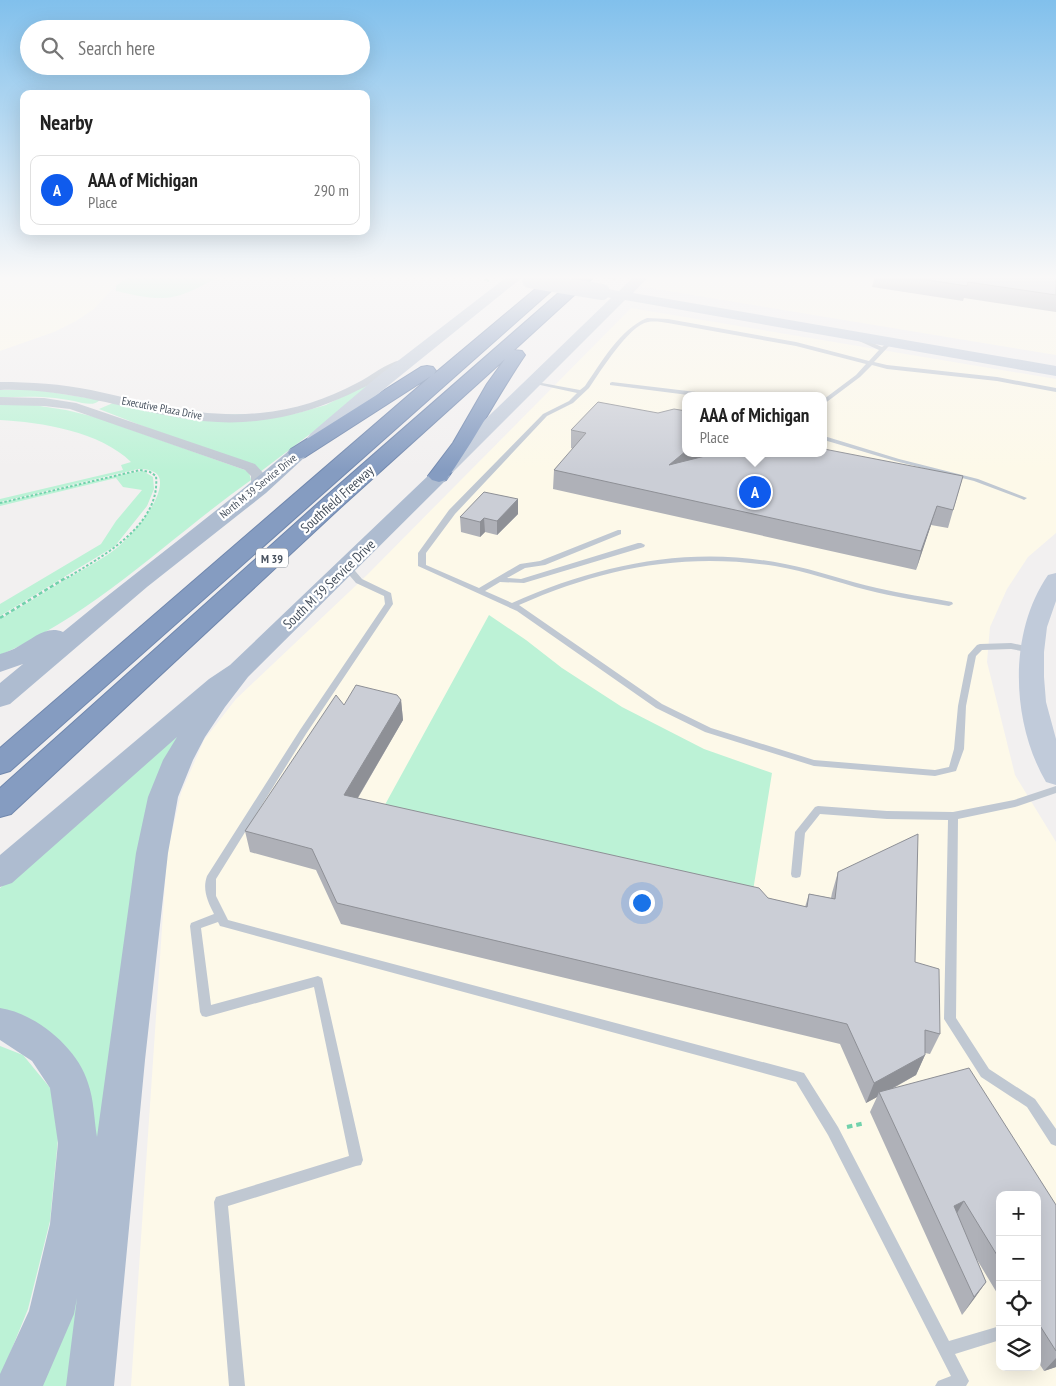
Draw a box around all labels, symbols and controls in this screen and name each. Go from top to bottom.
search box [20,20,370,75]
icon: search [38,34,66,62]
text: Search here [78,36,155,60]
text: Nearby [40,109,93,136]
text: AAA of Michigan [88,168,198,192]
text: A [53,180,61,200]
text: 290 m [314,180,349,200]
text: Place [88,192,117,212]
popup [682,392,827,457]
street label: Executive Plaza Drive [121,393,204,423]
text: AAA of Michigan [700,403,809,427]
text: Place [700,427,729,447]
street label: North M 39 Service Drive [217,450,300,521]
street label: Southfield Freeway [297,461,378,537]
pin: A [739,473,771,511]
street label: South M 39 Service Drive [279,535,379,633]
road number: M 39 [256,548,288,568]
your location [629,890,655,916]
map controls [996,1191,1041,1371]
button: + [996,1191,1041,1236]
button: − [996,1236,1041,1281]
button: locate [996,1281,1041,1326]
button: layers [996,1326,1041,1371]

